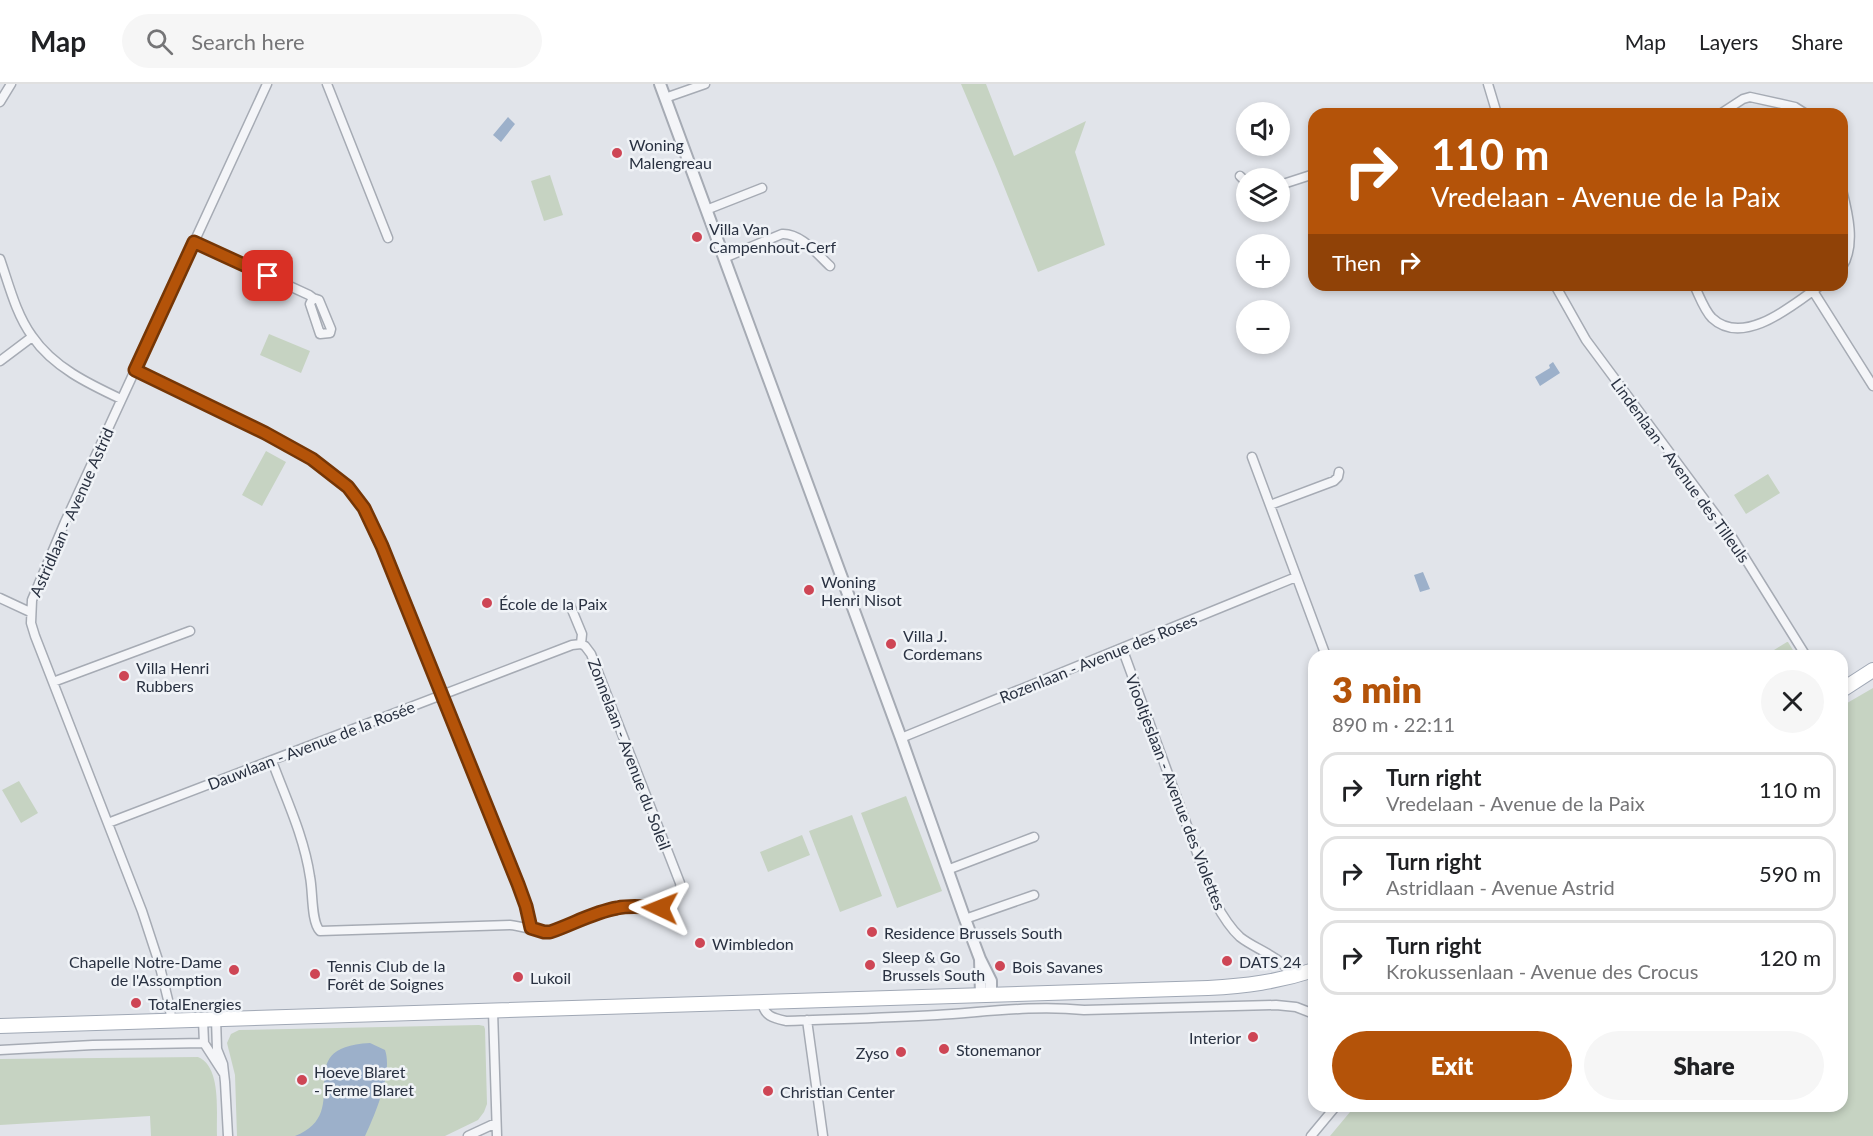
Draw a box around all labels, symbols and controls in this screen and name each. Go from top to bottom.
search box [122,14,542,68]
text: Map [30,24,86,58]
icon: search [143,25,176,58]
text: Search here [191,28,305,55]
text: Map [1625,29,1666,54]
text: Layers [1699,29,1758,54]
text: Share [1791,29,1843,54]
map controls [1236,102,1290,354]
button: sound [1236,102,1290,156]
text: 110 m [1431,129,1549,179]
icon: right [1332,132,1410,210]
place label: Woning Malengreau [629,135,712,172]
marker: Woning Malengreau [610,146,624,160]
button: layers [1236,168,1290,222]
text: Vredelaan - Avenue de la Paix [1431,180,1780,213]
place label: Villa Van Campenhout-Cerf [709,219,837,256]
marker: Villa Van Campenhout-Cerf [690,230,704,244]
button: + [1236,234,1290,288]
icon: right [1393,246,1426,279]
text: Then [1332,249,1381,276]
pin [242,250,293,301]
icon: arrive [251,259,284,292]
button: − [1236,300,1290,354]
street label: Lindenlaan - Avenue des Tilleuls [1608,374,1754,566]
street label: Astridlaan - Avenue Astrid [25,425,117,599]
place label: Woning Henri Nisot [821,572,902,609]
marker: Woning Henri Nisot [802,583,816,597]
place label: École de la Paix [499,594,607,613]
marker: École de la Paix [480,596,494,610]
street label: Rozenlaan - Avenue des Roses [996,610,1200,706]
place label: Villa J. Cordemans [903,626,983,663]
marker: Villa J. Cordemans [884,637,898,651]
street label: Zonnelaan - Avenue du Soleil [585,656,675,852]
place label: Villa Henri Rubbers [136,658,209,695]
text: 3 min [1332,667,1422,711]
marker: Villa Henri Rubbers [117,669,131,683]
button: close [1761,670,1824,733]
street label: Viooltjeslaan - Avenue des Violettes [1122,671,1230,913]
street label: Dauwlaan - Avenue de la Rosée [205,697,417,793]
text: 890 m · 22:11 [1332,712,1455,736]
text: Turn right [1386,764,1481,791]
icon: right [1335,773,1368,806]
text: 110 m [1759,776,1821,803]
text: Vredelaan - Avenue de la Paix [1386,791,1645,815]
text: Turn right [1386,848,1481,875]
icon: right [1335,857,1368,890]
text: 590 m [1759,860,1821,887]
text: Astridlaan - Avenue Astrid [1386,875,1615,899]
position arrow [628,876,692,940]
place label: Residence Brussels South [884,923,1062,942]
marker: Residence Brussels South [865,925,879,939]
text: Turn right [1386,932,1481,959]
place label: Wimbledon [712,934,794,953]
marker: Wimbledon [693,936,707,950]
icon: right [1335,941,1368,974]
text: 120 m [1759,944,1821,971]
place label: Sleep & Go Brussels South [882,947,985,984]
place label: Chapelle Notre-Dame de l'Assomption [69,952,222,989]
place label: DATS 24 [1239,952,1301,971]
marker: DATS 24 [1220,954,1234,968]
place label: Tennis Club de la Forêt de Soignes [327,956,445,993]
place label: Bois Savanes [1012,957,1103,976]
marker: Sleep & Go Brussels South [863,958,877,972]
marker: Bois Savanes [993,959,1007,973]
text: Krokussenlaan - Avenue des Crocus [1386,959,1698,983]
marker: Chapelle Notre-Dame de l'Assomption [227,963,241,977]
marker: Tennis Club de la Forêt de Soignes [308,967,322,981]
place label: Lukoil [530,968,571,987]
marker: Lukoil [511,970,525,984]
place label: TotalEnergies [148,994,241,1013]
marker: TotalEnergies [129,996,143,1010]
place label: Interior [1189,1028,1241,1047]
marker: Interior [1246,1030,1260,1044]
button: Exit [1332,1031,1572,1100]
button: Share [1584,1031,1824,1100]
place label: Stonemanor [956,1040,1042,1059]
marker: Stonemanor [937,1042,951,1056]
place label: Zyso [856,1043,889,1062]
marker: Zyso [894,1045,908,1059]
place label: Hoeve Blaret - Ferme Blaret [314,1062,414,1099]
marker: Hoeve Blaret - Ferme Blaret [295,1073,309,1087]
place label: Christian Center [780,1082,895,1101]
marker: Christian Center [761,1084,775,1098]

